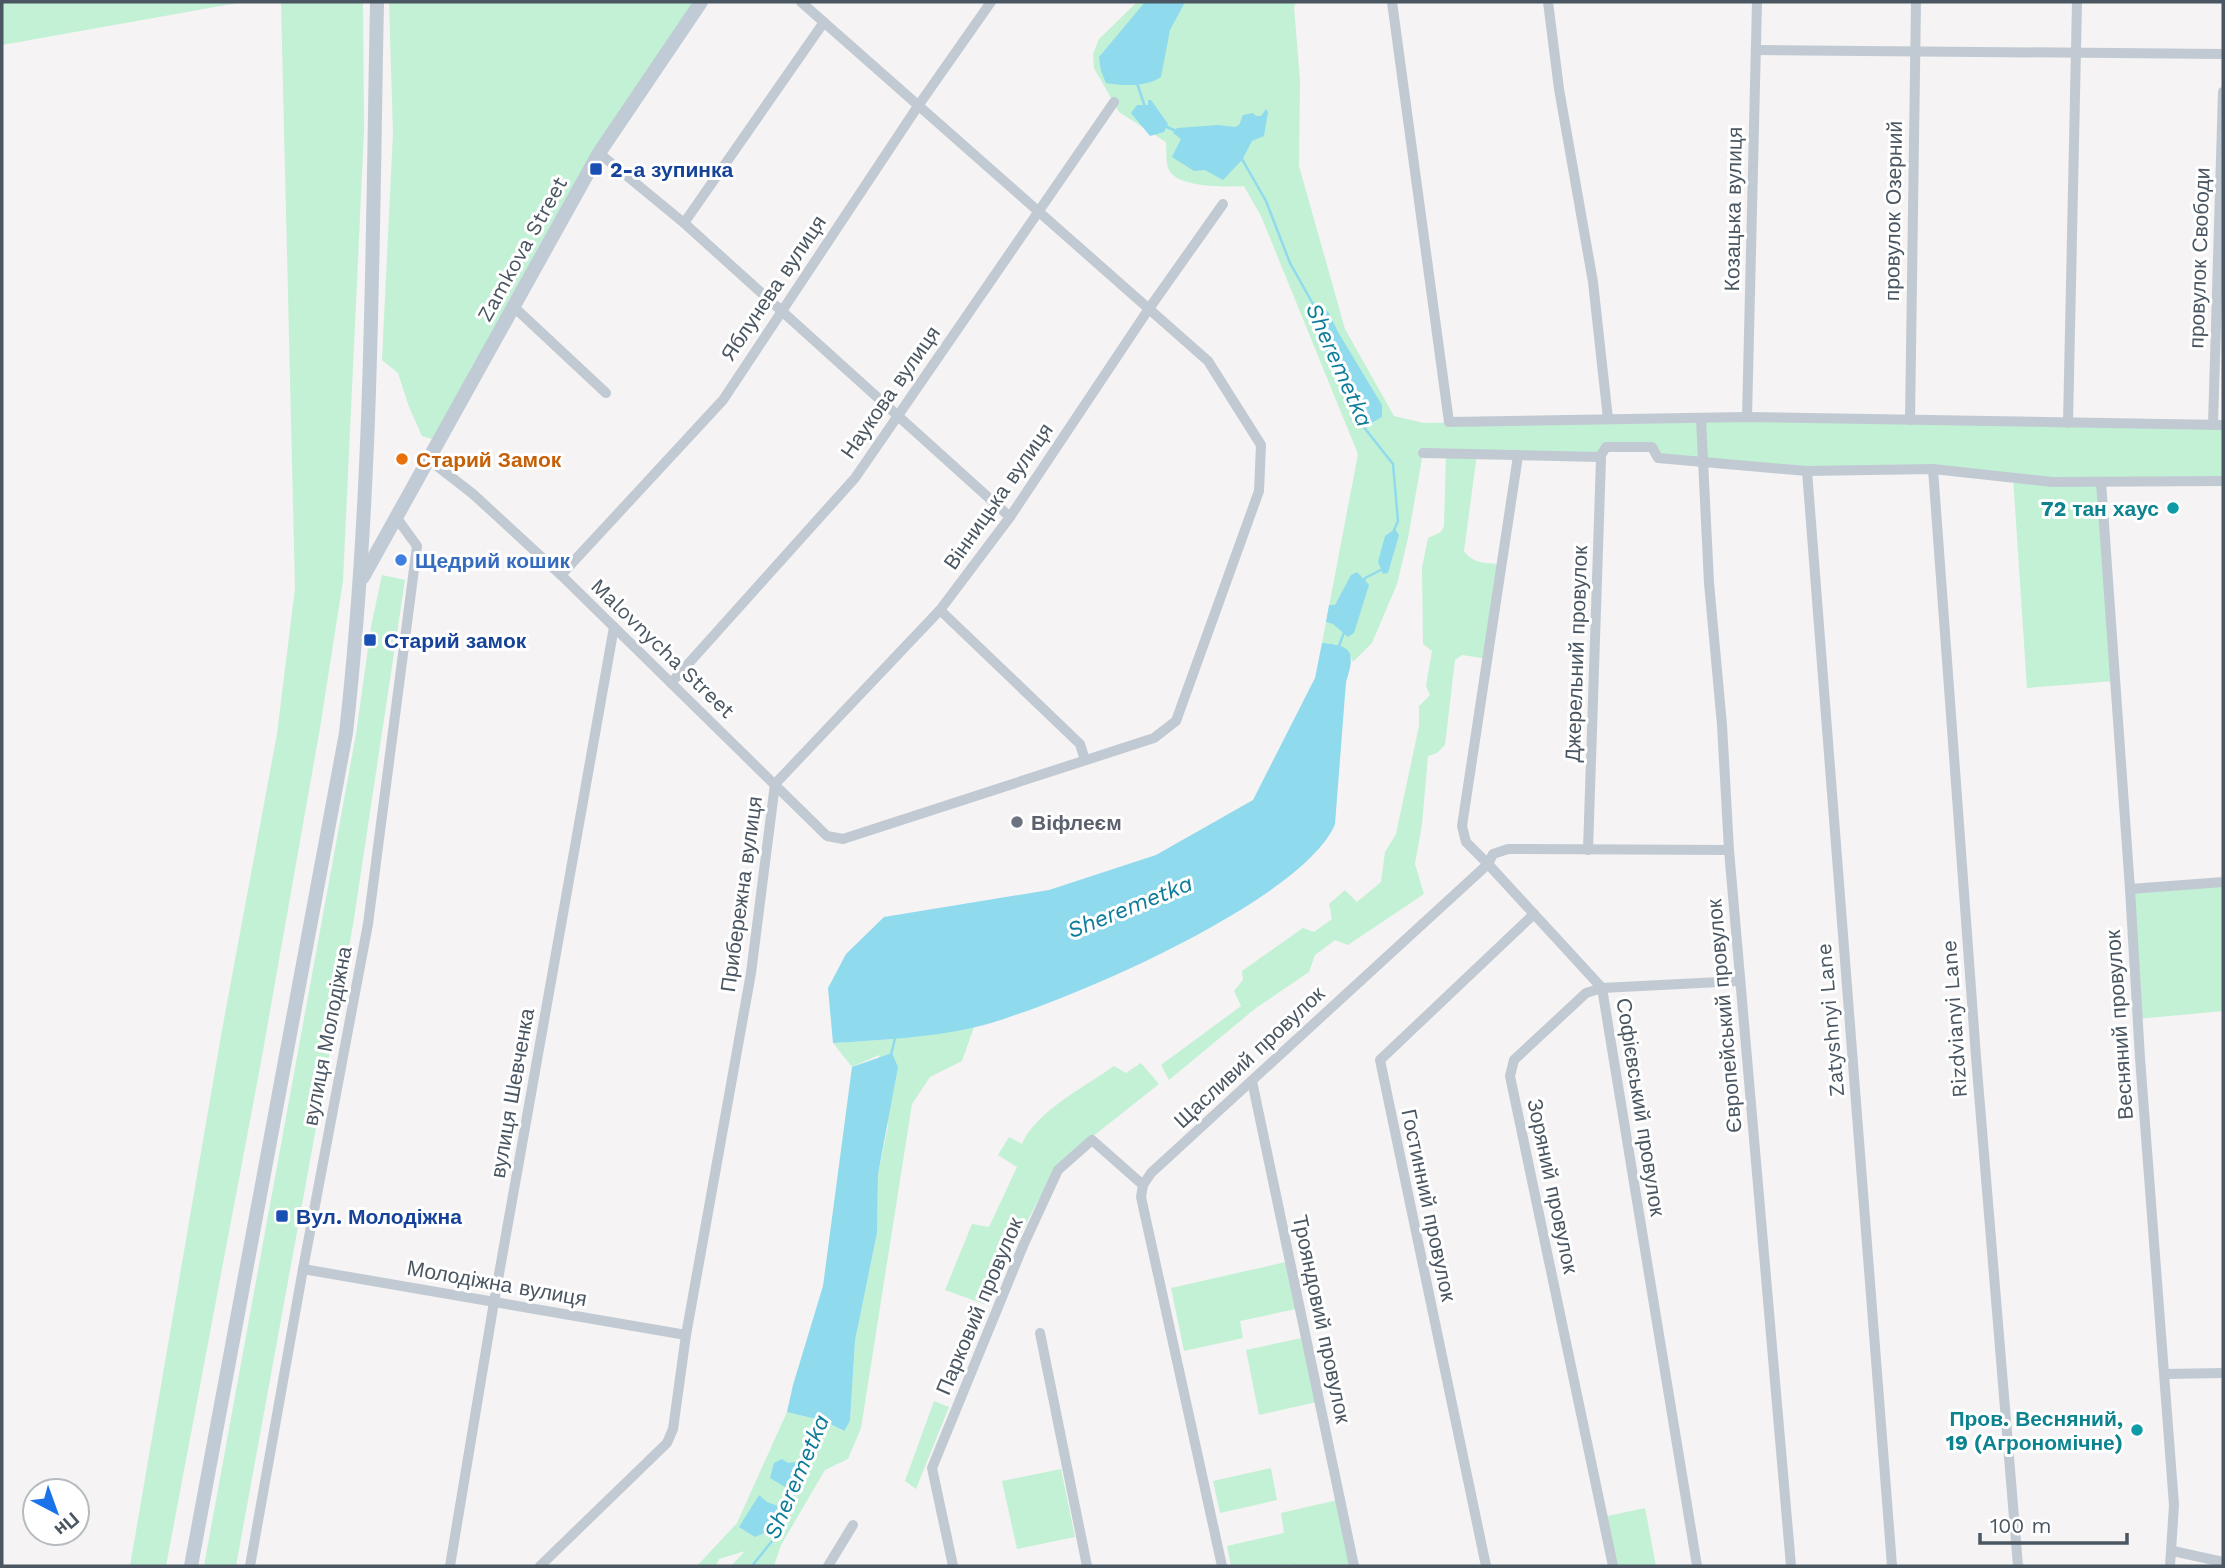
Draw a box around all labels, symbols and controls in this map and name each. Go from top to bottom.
street label: провулок Озерний [1879,121,1907,301]
street label: Козацька вулиця [1719,127,1747,291]
place label: 2-а зупинка [610,157,734,182]
marker: 2-а зупинка [588,161,604,177]
street label: провулок Свободи [2183,167,2215,349]
street label: Zamkova Street [472,172,572,326]
street label: Яблунева вулиця [715,210,831,366]
water label: Sheremetka [1300,299,1378,431]
street label: Наукова вулиця [835,321,945,463]
street label: Вінницька вулиця [938,418,1058,574]
place label: Старий Замок [416,447,562,472]
marker: Старий Замок [394,451,410,467]
place label: 72 тан хаус [2041,496,2159,521]
marker: 72 тан хаус [2165,500,2181,516]
street label: Джерельний провулок [1560,544,1592,763]
place label: Щедрий кошик [415,548,571,573]
marker: Щедрий кошик [393,552,409,568]
street label: Malovnycha Street [586,573,740,723]
place label: Старий замок [384,628,527,653]
marker: Старий замок [362,632,378,648]
street label: Прибережна вулиця [715,794,767,994]
place label: Віфлеєм [1031,810,1122,835]
marker: Віфлеєм [1009,814,1025,830]
water label: Sheremetka [1063,870,1197,944]
street label: Європейський провулок [1701,897,1747,1134]
street label: Весняний провулок [2100,928,2138,1121]
street label: Rizdvianyi Lane [1936,939,1972,1099]
street label: Zatyshnyi Lane [1811,942,1849,1098]
street label: вулиця Молодіжна [297,944,357,1128]
street label: Щасливий провулок [1169,980,1330,1133]
street label: Софієвський провулок [1611,996,1671,1219]
street label: вулиця Шевченка [485,1006,539,1180]
street label: Зоряний провулок [1522,1096,1584,1277]
street label: Гостинний провулок [1396,1106,1462,1304]
place label: Вул. Молодіжна [296,1204,462,1229]
marker: Вул. Молодіжна [274,1208,290,1224]
street label: Трояндовий провулок [1288,1212,1356,1426]
street label: Парковий провулок [930,1213,1028,1398]
street label: Молодіжна вулиця [405,1255,589,1311]
place label: Пров. Весняний, 19 (Агрономічне) [1946,1406,2123,1455]
water label: Sheremetka [759,1411,835,1543]
marker: Пров. Весняний, 19 (Агрономічне) [2129,1422,2145,1438]
north arrow [21,1477,91,1547]
scale bar [1980,1502,2127,1546]
text: Пн [50,1508,84,1541]
text: 100 m [1990,1513,2052,1538]

